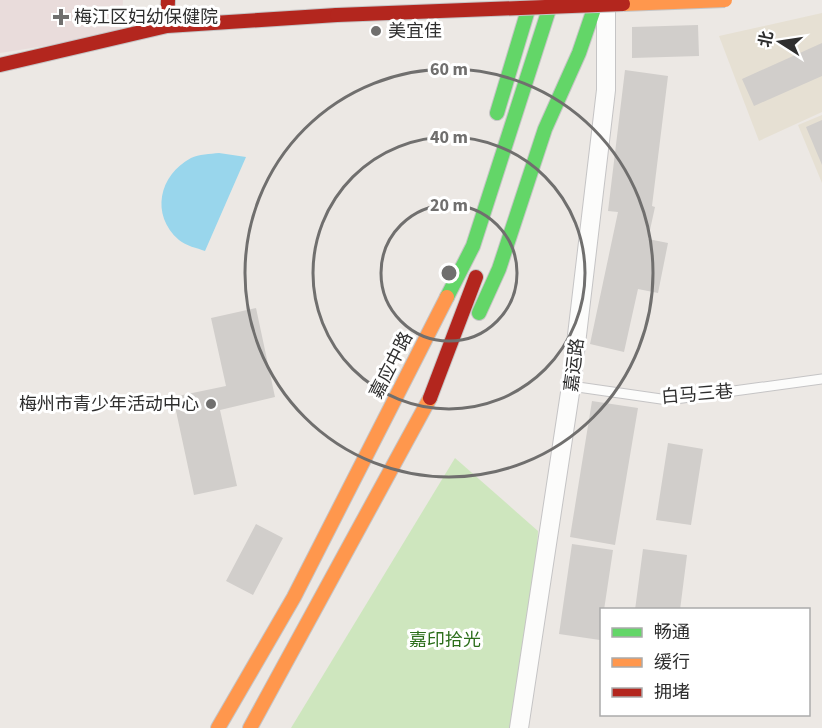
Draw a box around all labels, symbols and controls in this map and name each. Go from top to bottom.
place label: 梅江区妇幼保健院 [74,5,218,30]
marker: 梅江区妇幼保健院 [52,8,70,26]
north arrow [750,12,810,72]
place label: 美宜佳 [388,19,442,44]
marker: 美宜佳 [369,24,383,38]
text: 北 [754,29,779,49]
text: 60 m [430,57,468,82]
text: 40 m [430,125,468,150]
text: 20 m [430,193,468,218]
centre of rings [439,263,459,283]
street label: 嘉应中路 [364,327,419,403]
street label: 嘉运路 [559,337,590,393]
street label: 白马三巷 [660,379,734,410]
place label: 梅州市青少年活动中心 [19,392,199,417]
marker: 梅州市青少年活动中心 [204,397,218,411]
legend [600,608,810,716]
text: 畅通 [654,620,690,645]
park label: 嘉印拾光 [409,628,481,653]
text: 缓行 [654,650,690,675]
text: 拥堵 [654,680,690,705]

